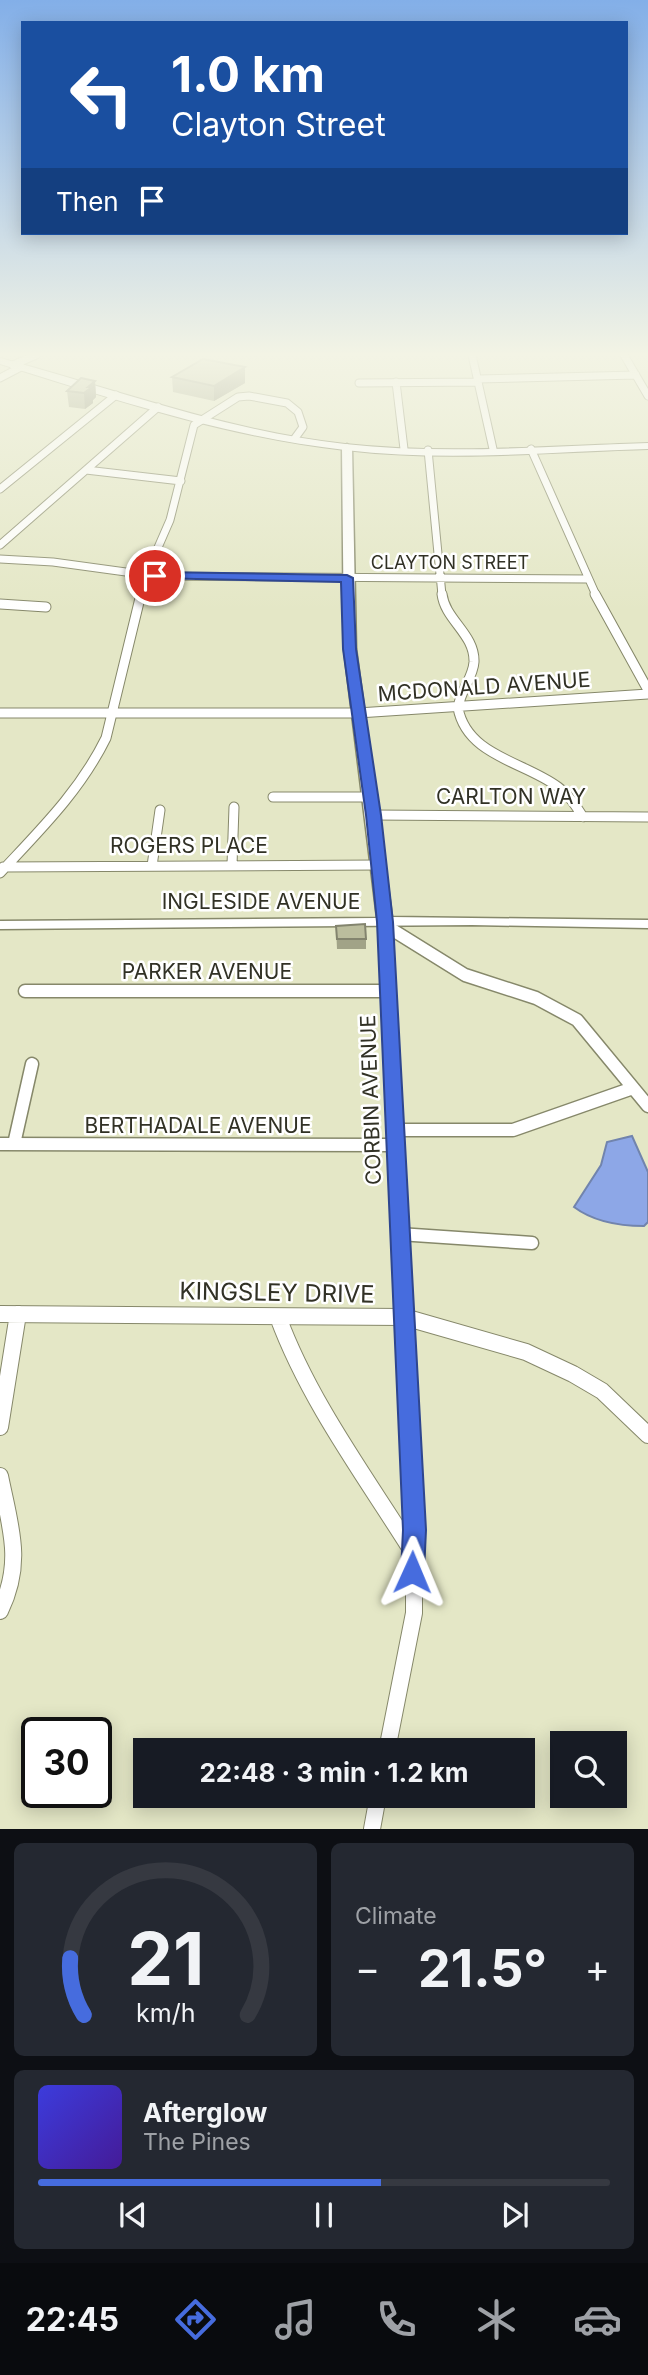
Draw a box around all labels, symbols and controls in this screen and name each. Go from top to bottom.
text: 1.0 km [171,45,325,104]
icon: left [56,49,147,140]
text: Clayton Street [171,105,386,144]
icon: arrive [133,182,171,220]
text: Then [56,186,119,217]
pin [125,546,185,606]
street label: CLAYTON STREET [371,552,529,573]
icon: arrive [136,557,174,595]
street label: MCDONALD AVENUE [377,667,591,706]
street label: CARLTON WAY [436,784,586,809]
street label: ROGERS PLACE [110,833,268,858]
street label: INGLESIDE AVENUE [162,889,360,914]
street label: PARKER AVENUE [122,959,292,984]
street label: CORBIN AVENUE [355,1015,386,1186]
street label: BERTHADALE AVENUE [84,1113,312,1138]
street label: KINGSLEY DRIVE [179,1276,375,1309]
position arrow [375,1535,449,1609]
speed limit sign: 30 [21,1717,112,1808]
map controls [550,1731,627,1808]
button: search [550,1731,627,1808]
text: 22:48 · 3 min · 1.2 km [199,1757,469,1788]
text: Climate [355,1902,437,1930]
text: 21 [127,1915,204,2004]
text: 21.5° [418,1937,547,2000]
text: − [355,1945,380,1991]
text: + [585,1945,610,1991]
text: km/h [136,1998,195,2028]
text: Afterglow [143,2097,267,2128]
text: The Pines [143,2128,251,2156]
icon: previous [114,2196,152,2234]
icon: pause [305,2196,343,2234]
icon: next [496,2196,534,2234]
icon: directions [171,2295,220,2344]
icon: music [271,2295,320,2344]
icon: phone [372,2295,421,2344]
icon: climate [472,2295,521,2344]
icon: car [573,2295,622,2344]
text: 22:45 [26,2300,119,2339]

